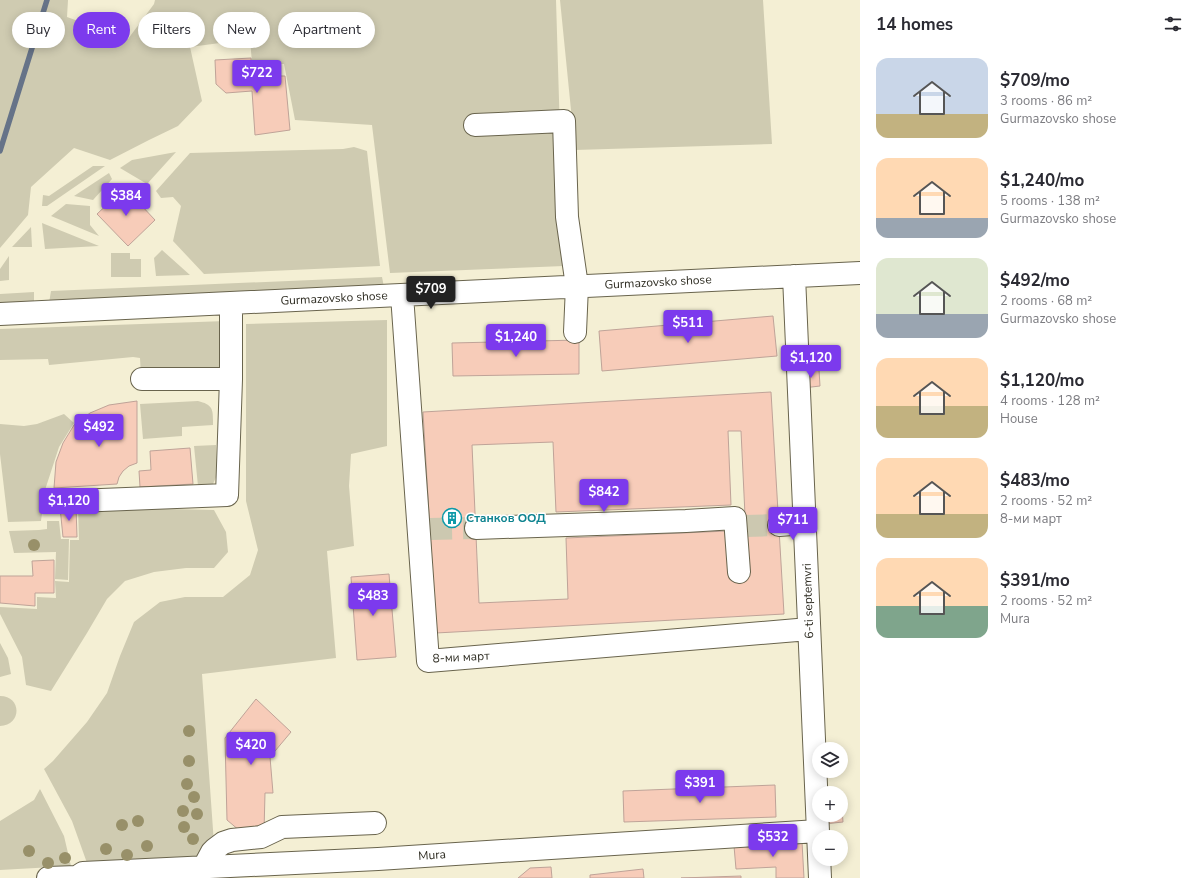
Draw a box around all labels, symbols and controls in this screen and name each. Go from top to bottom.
chip: Buy [12,12,65,48]
chip: Rent [73,12,130,48]
chip: Filters [138,12,205,48]
chip: New [213,12,270,48]
chip: Apartment [278,12,375,48]
text: 14 homes [876,13,953,36]
icon: filters [1162,13,1184,35]
pin: $722 [233,60,281,94]
text: $722 [241,64,273,82]
text: $709/mo [1000,69,1070,92]
icon: home [908,74,956,122]
text: 3 rooms · 86 m² [1000,92,1092,110]
text: Gurmazovsko shose [1000,110,1116,128]
text: $1,240/mo [1000,169,1084,192]
icon: home [908,174,956,222]
pin: $384 [102,183,150,217]
text: $384 [110,187,142,205]
text: 5 rooms · 138 m² [1000,192,1100,210]
text: Gurmazovsko shose [1000,210,1116,228]
text: $492/mo [1000,269,1070,292]
street label: Gurmazovsko shose [604,271,712,293]
icon: home [908,274,956,322]
pin: $709 [407,276,455,310]
text: $709 [415,280,447,298]
street label: Gurmazovsko shose [280,287,388,309]
text: 2 rooms · 68 m² [1000,292,1092,310]
pin: $511 [664,310,712,344]
text: Gurmazovsko shose [1000,310,1116,328]
text: $511 [672,314,704,332]
pin: $1,240 [483,324,549,358]
text: $1,240 [495,328,537,346]
pin: $1,120 [778,345,844,379]
text: $1,120 [790,349,832,367]
text: $1,120/mo [1000,369,1084,392]
icon: home [908,374,956,422]
text: 4 rooms · 128 m² [1000,392,1100,410]
text: House [1000,410,1038,428]
pin: $492 [75,414,123,448]
text: $492 [83,418,115,436]
text: $483/mo [1000,469,1070,492]
icon: home [908,474,956,522]
pin: $842 [580,479,628,513]
text: $842 [588,483,620,501]
pin: $1,120 [36,488,102,522]
text: $1,120 [48,492,90,510]
text: 2 rooms · 52 m² [1000,492,1092,510]
building icon: Станков ООД [441,507,463,529]
pin: $711 [769,507,817,541]
place label: Станков ООД [466,510,546,526]
text: 8-ми март [1000,510,1062,528]
text: $711 [777,511,809,529]
street label: 6-ti septemvri [799,563,817,639]
text: $391/mo [1000,569,1070,592]
icon: home [908,574,956,622]
pin: $483 [349,583,397,617]
text: $483 [357,587,389,605]
text: 2 rooms · 52 m² [1000,592,1092,610]
text: Mura [1000,610,1030,628]
street label: 8-ми март [432,647,491,666]
pin: $420 [227,732,275,766]
text: $420 [235,736,267,754]
map controls [812,742,848,866]
button: layers [812,742,848,778]
pin: $391 [676,770,724,804]
text: $391 [684,774,716,792]
button: + [812,786,848,822]
pin: $532 [749,824,797,858]
text: $532 [757,828,789,846]
button: − [812,830,848,866]
street label: Mura [418,846,446,864]

